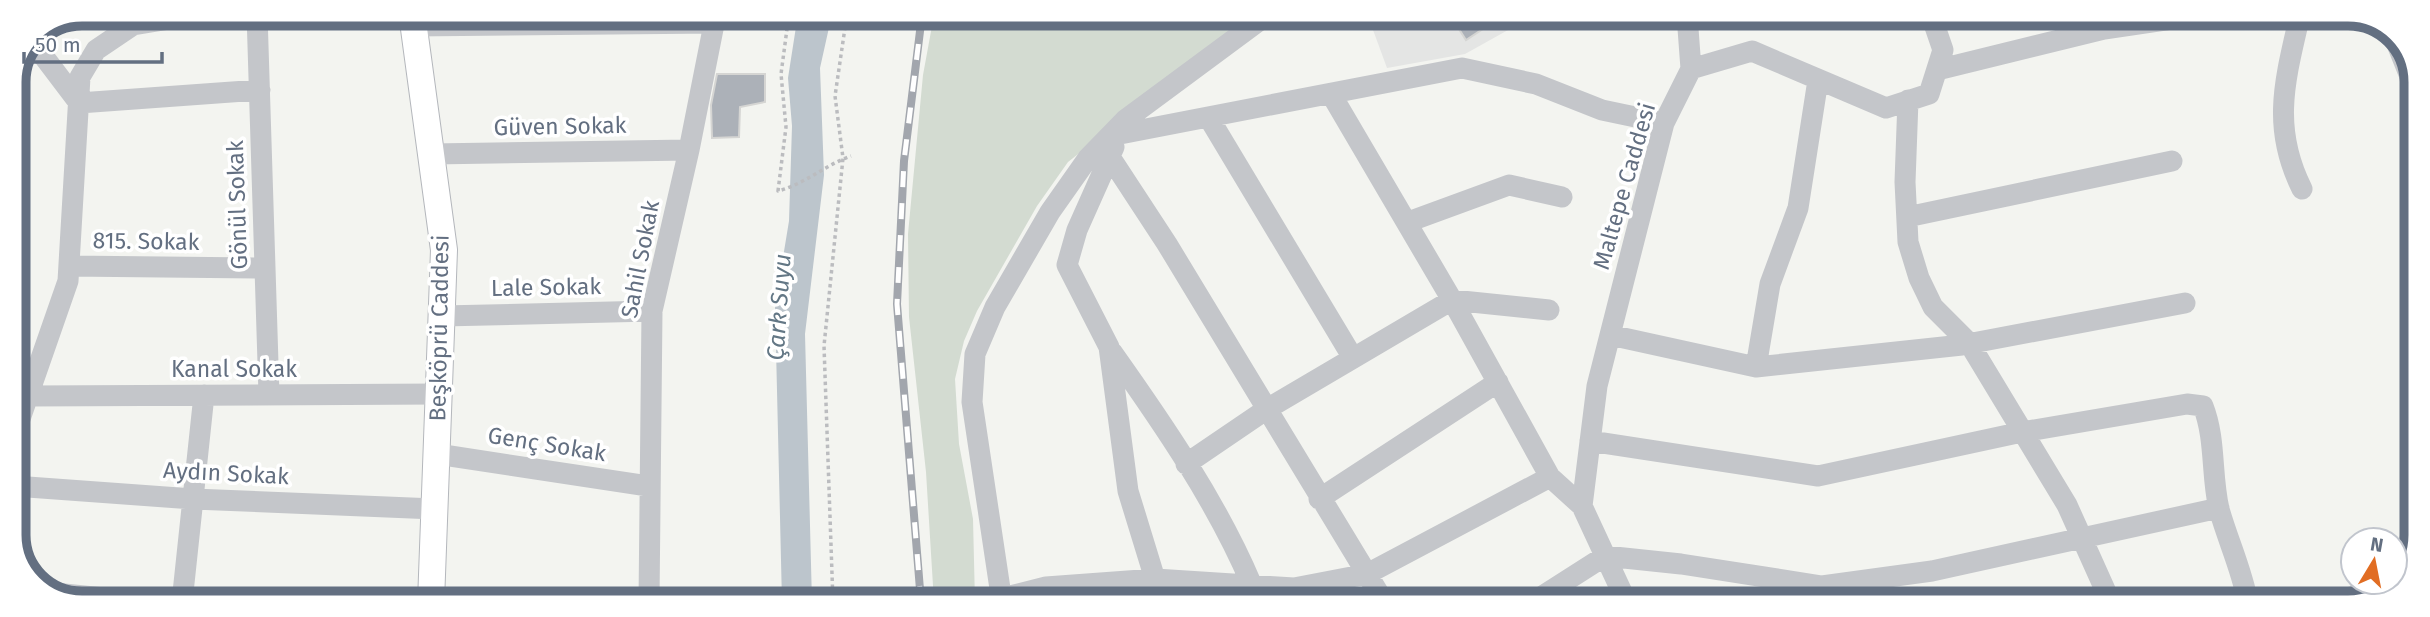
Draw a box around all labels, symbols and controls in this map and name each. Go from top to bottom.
scale bar [24,21,163,65]
text: 50 m [35,32,81,58]
street label: Maltepe Caddesi [1587,99,1661,273]
street label: Güven Sokak [493,111,627,141]
street label: Gönül Sokak [221,140,253,270]
street label: Sahil Sokak [615,197,665,320]
street label: 815. Sokak [92,226,200,256]
street label: Beşköprü Caddesi [423,234,455,422]
water label: Çark Suyu [761,253,797,361]
street label: Lale Sokak [491,272,602,302]
street label: Kanal Sokak [171,355,297,383]
street label: Genç Sokak [486,421,608,467]
street label: Aydın Sokak [162,456,290,490]
north arrow [2339,526,2409,596]
text: N [2369,532,2385,557]

